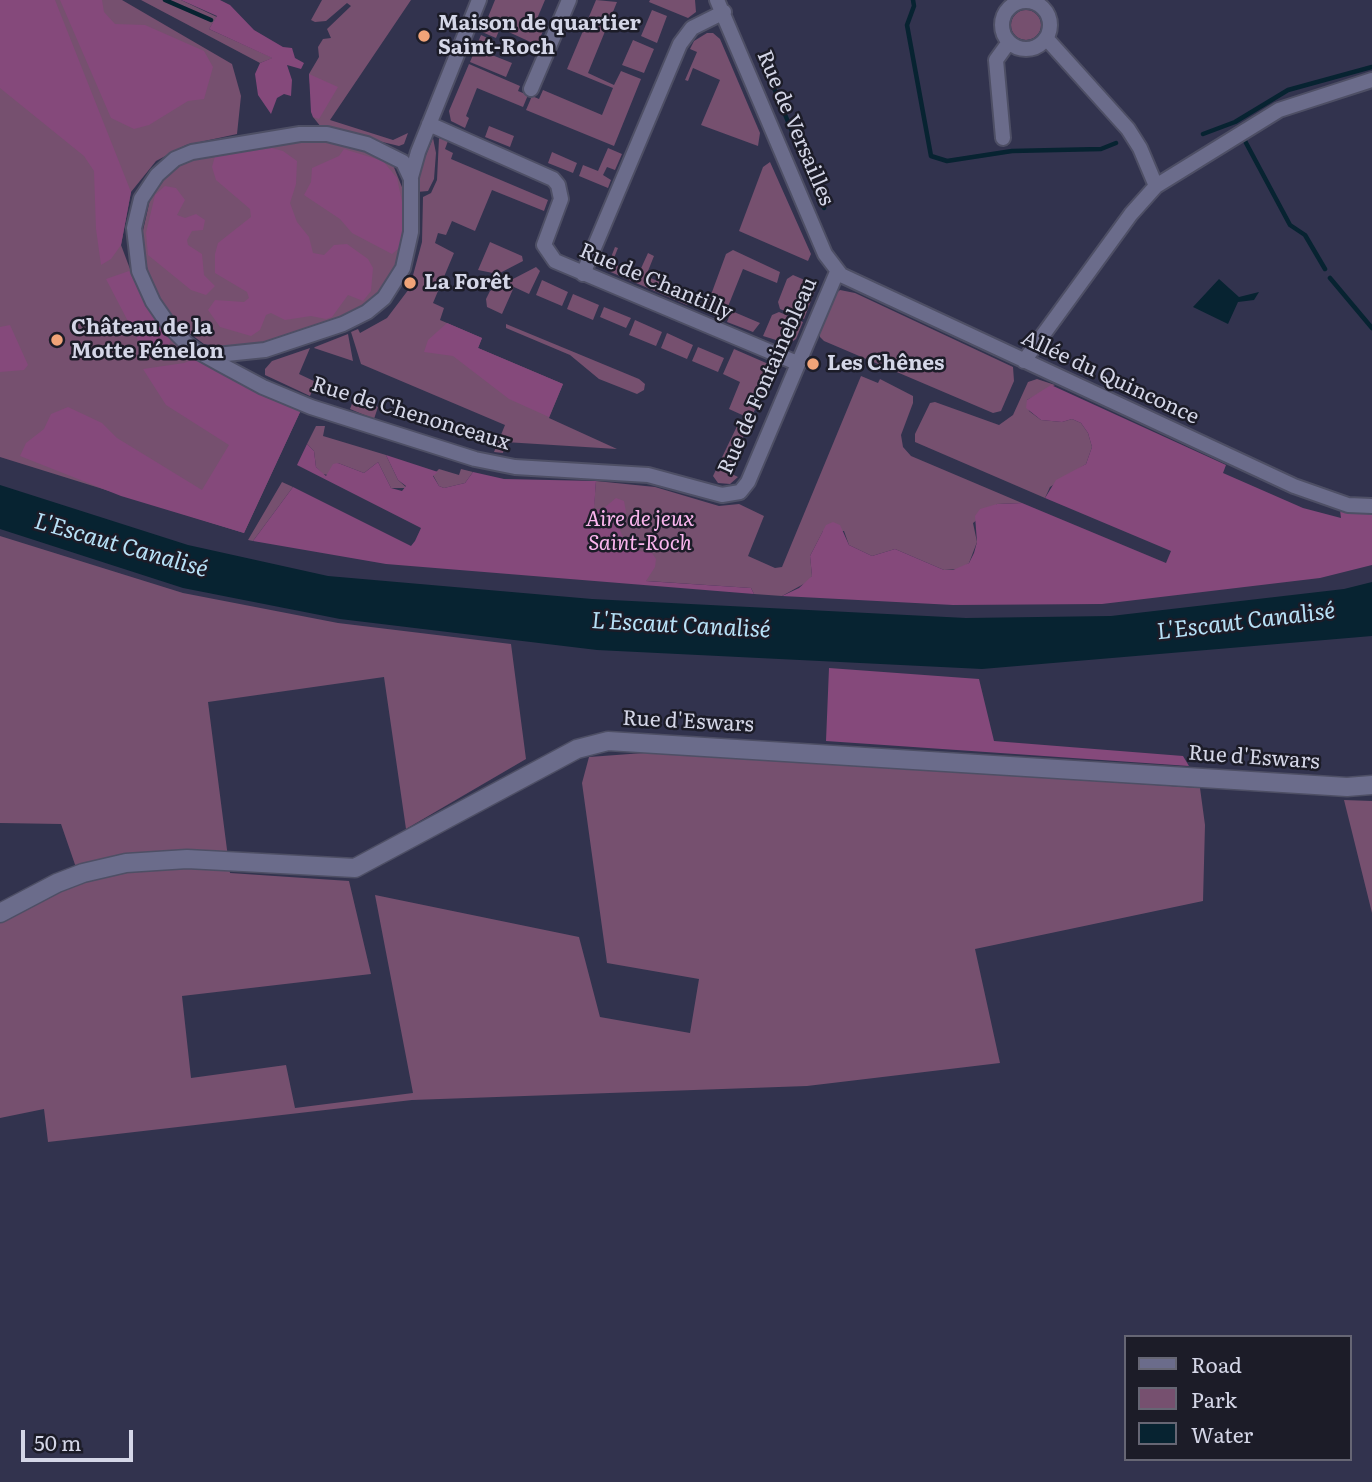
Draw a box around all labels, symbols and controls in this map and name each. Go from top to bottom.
place label: Maison de quartier Saint-Roch [438,11,641,61]
marker: Maison de quartier Saint-Roch [416,28,432,44]
street label: Rue de Versailles [751,47,839,209]
street label: Rue de Chantilly [576,238,736,326]
place label: La Forêt [424,270,511,296]
street label: Rue de Fontainebleau [713,274,823,478]
marker: La Forêt [402,275,418,291]
place label: Château de la Motte Fénelon [71,315,224,365]
street label: Allée du Quinconce [1017,326,1203,430]
marker: Château de la Motte Fénelon [49,332,65,348]
place label: Les Chênes [827,351,945,377]
marker: Les Chênes [805,356,821,372]
street label: Rue de Chenonceaux [309,372,513,456]
park label: Aire de jeux Saint-Roch [586,507,694,557]
water label: L'Escaut Canalisé [31,508,211,584]
water label: L'Escaut Canalisé [1155,597,1337,647]
water label: L'Escaut Canalisé [591,608,771,644]
street label: Rue d'Eswars [622,706,754,738]
street label: Rue d'Eswars [1187,741,1321,775]
legend [1124,1335,1351,1461]
text: Road [1191,1348,1242,1379]
text: Park [1191,1383,1237,1414]
scale bar [24,1416,136,1460]
text: Water [1191,1418,1253,1449]
text: 50 m [34,1426,81,1457]

